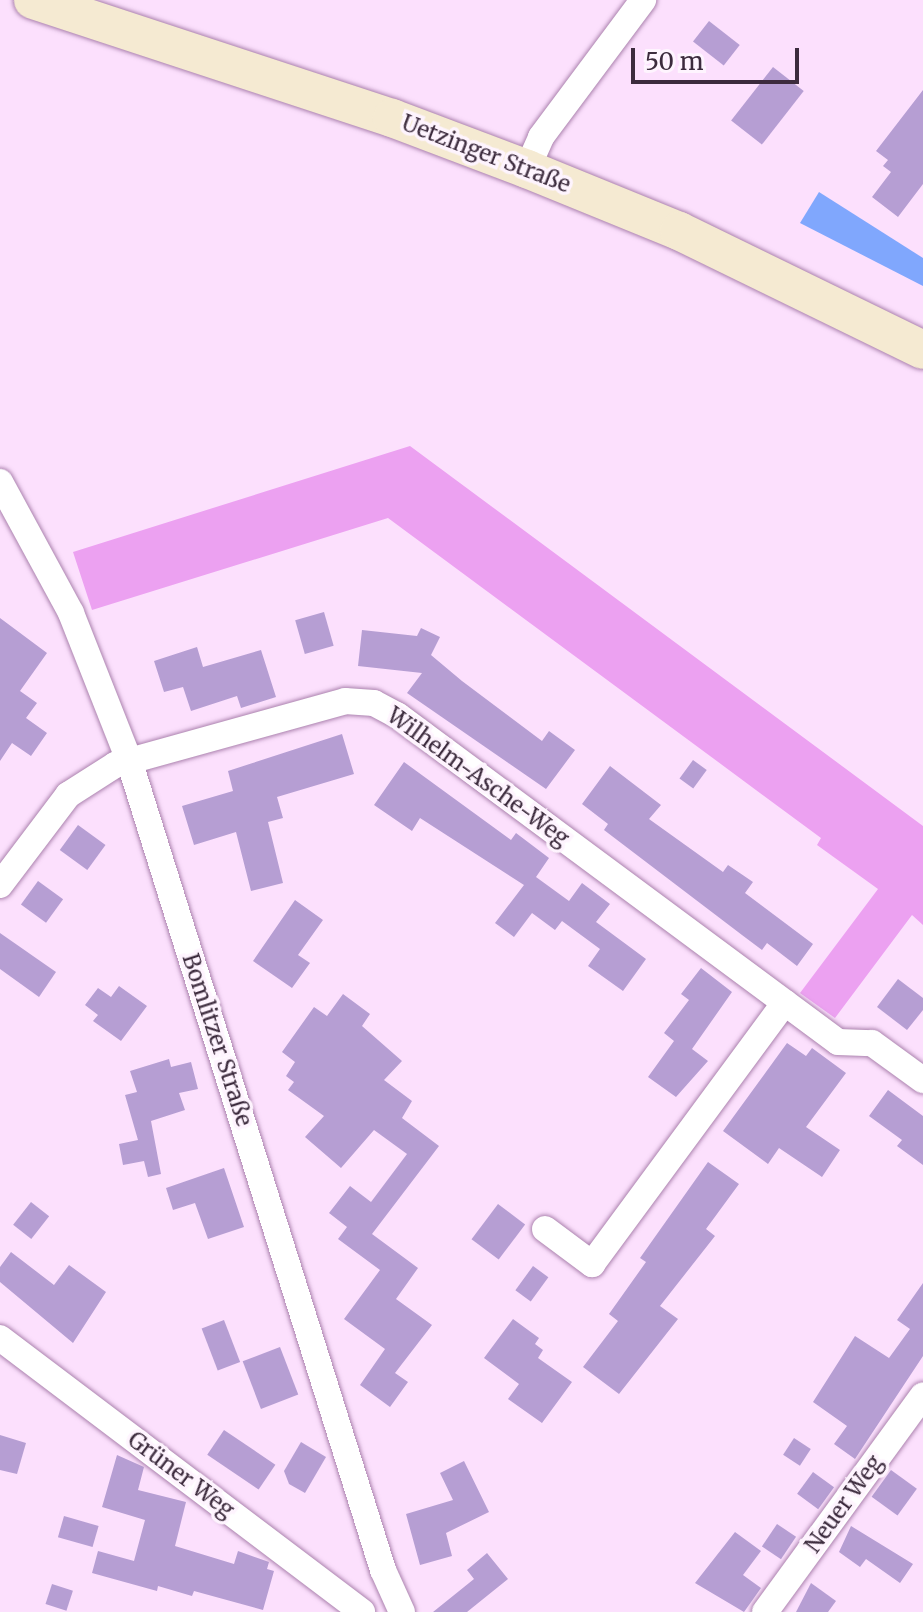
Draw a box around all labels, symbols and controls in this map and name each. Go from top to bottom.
scale bar [635,32,803,82]
text: 50 m [645,46,704,77]
street label: Uetzinger Straße [398,110,574,198]
street label: Wilhelm-Asche-Weg [382,702,574,852]
street label: Bomlitzer Straße [177,950,257,1130]
street label: Grüner Weg [123,1426,239,1524]
street label: Neuer Weg [800,1450,888,1558]

